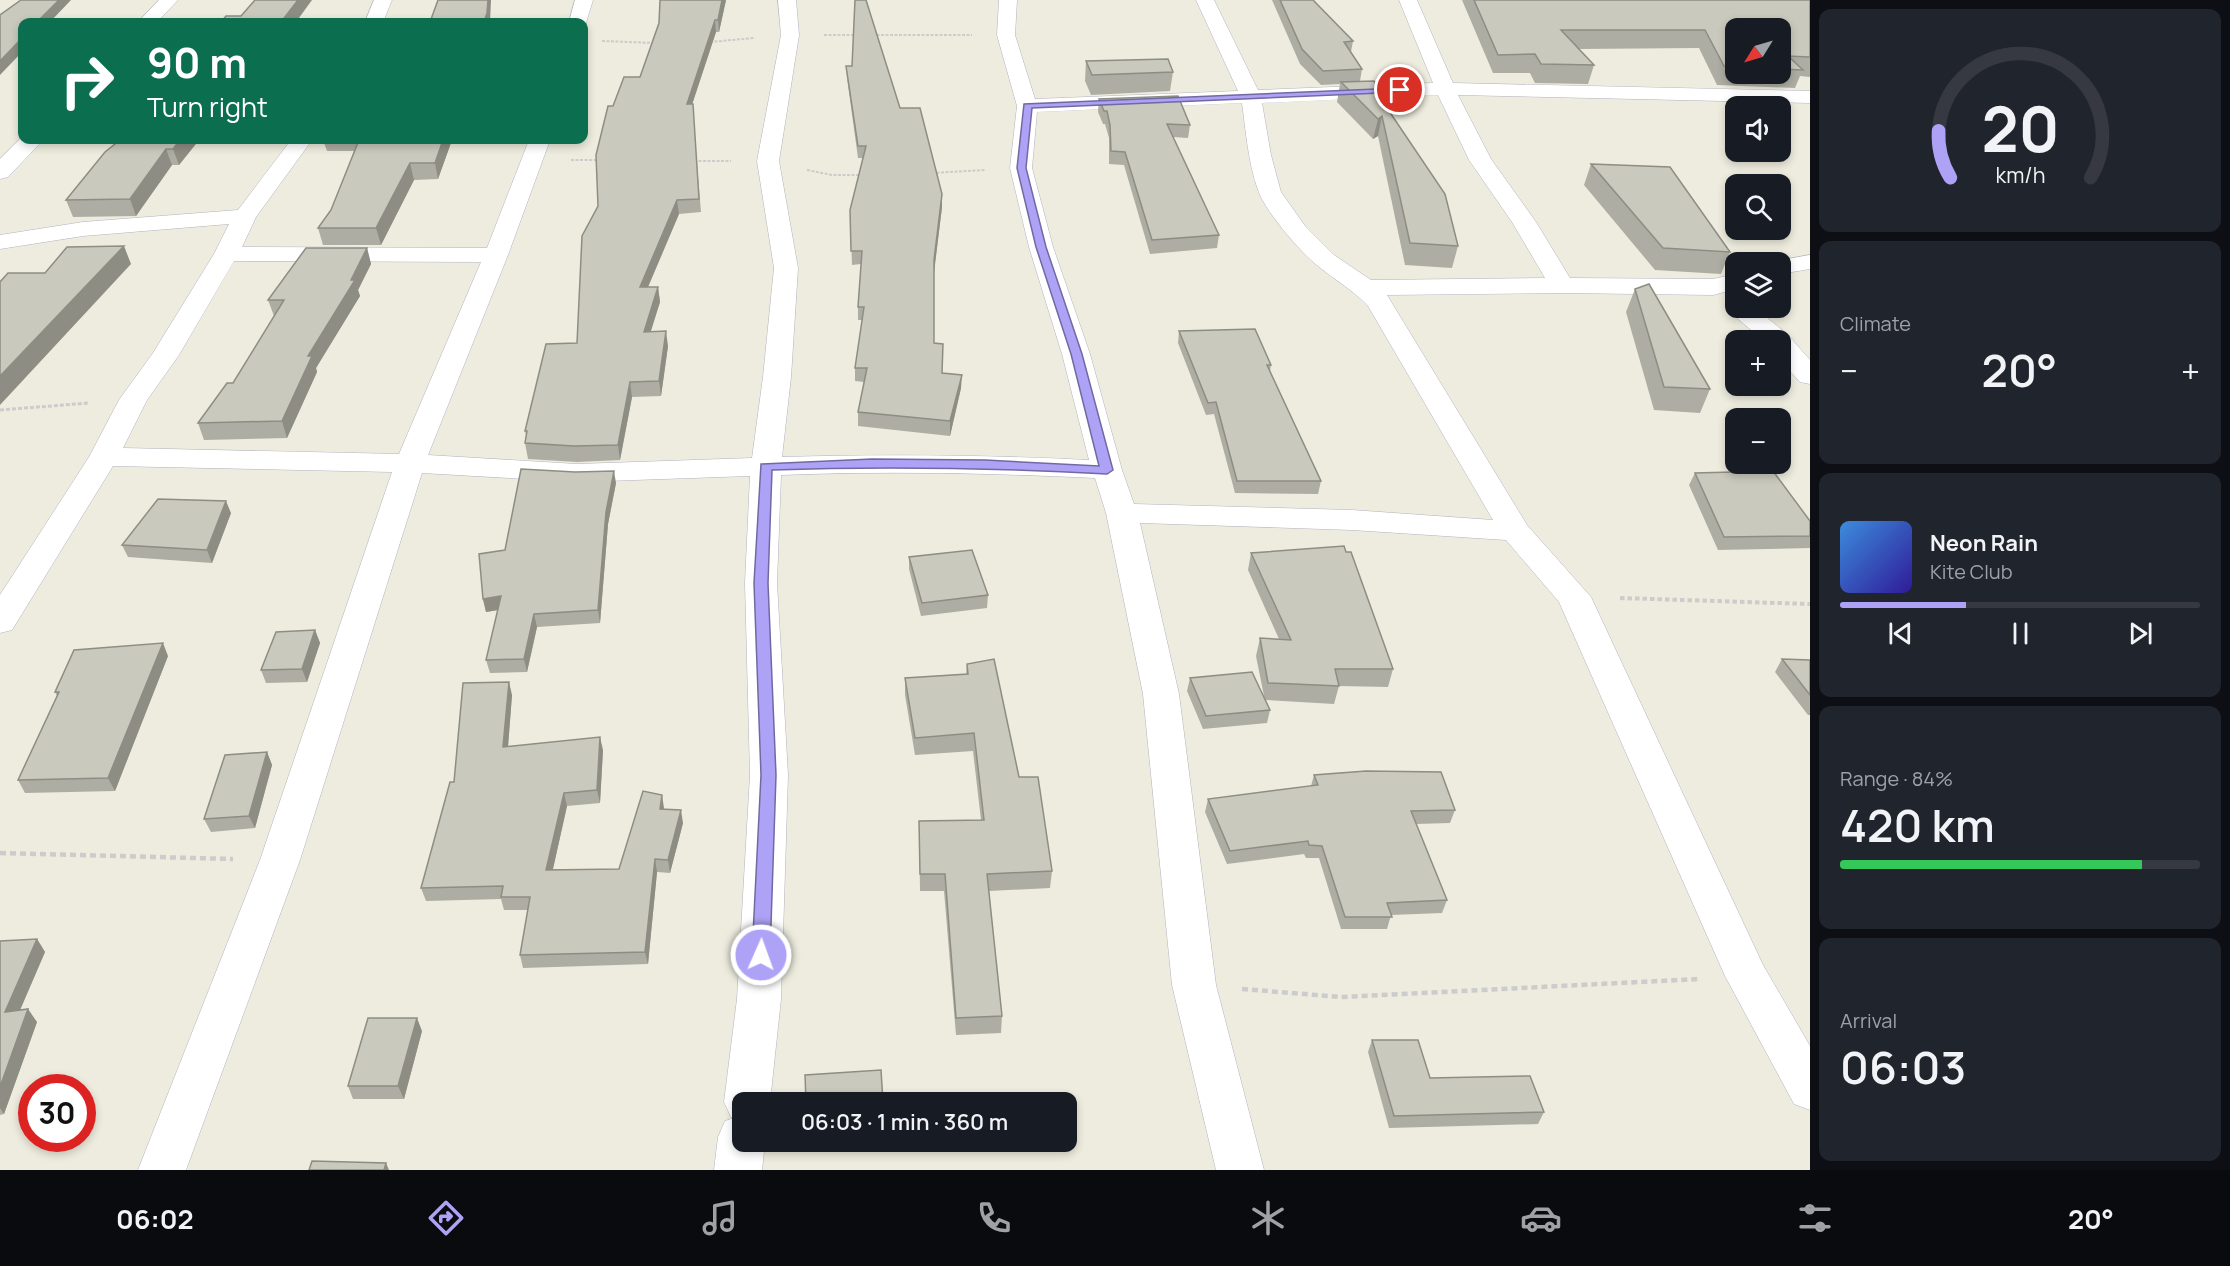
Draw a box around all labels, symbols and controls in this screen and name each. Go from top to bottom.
north arrow [1725,18,1791,84]
map controls [1725,18,1791,474]
text: 90 m [147,33,247,91]
icon: right [48,42,126,120]
pin [1374,64,1425,115]
icon: arrive [1383,73,1416,106]
text: 20 [1981,85,2059,171]
text: Turn right [147,88,268,125]
button: sound [1725,96,1791,162]
text: km/h [1995,160,2045,189]
button: search [1725,174,1791,240]
button: layers [1725,252,1791,318]
text: Climate [1840,310,1911,337]
button: + [1725,330,1791,396]
text: 20° [1982,339,2057,401]
text: − [1840,348,1858,393]
text: + [2181,348,2200,393]
button: − [1725,408,1791,474]
text: Neon Rain [1930,528,2038,558]
text: Kite Club [1930,558,2013,585]
icon: previous [1884,617,1917,650]
icon: pause [2004,617,2037,650]
icon: next [2124,617,2157,650]
text: Range · 84% [1840,765,1953,792]
text: 420 km [1840,794,1995,856]
position arrow [729,923,793,987]
text: Arrival [1840,1007,1897,1034]
text: 06:03 [1840,1036,1966,1098]
speed limit sign: 30 [18,1074,96,1152]
text: 06:03 · 1 min · 360 m [801,1107,1008,1137]
icon: directions [425,1197,467,1239]
icon: music [699,1197,741,1239]
icon: phone [973,1197,1015,1239]
icon: climate [1247,1197,1289,1239]
icon: car [1520,1197,1562,1239]
icon: filters [1794,1197,1836,1239]
text: 06:02 [116,1200,194,1237]
text: 20° [2068,1200,2114,1237]

